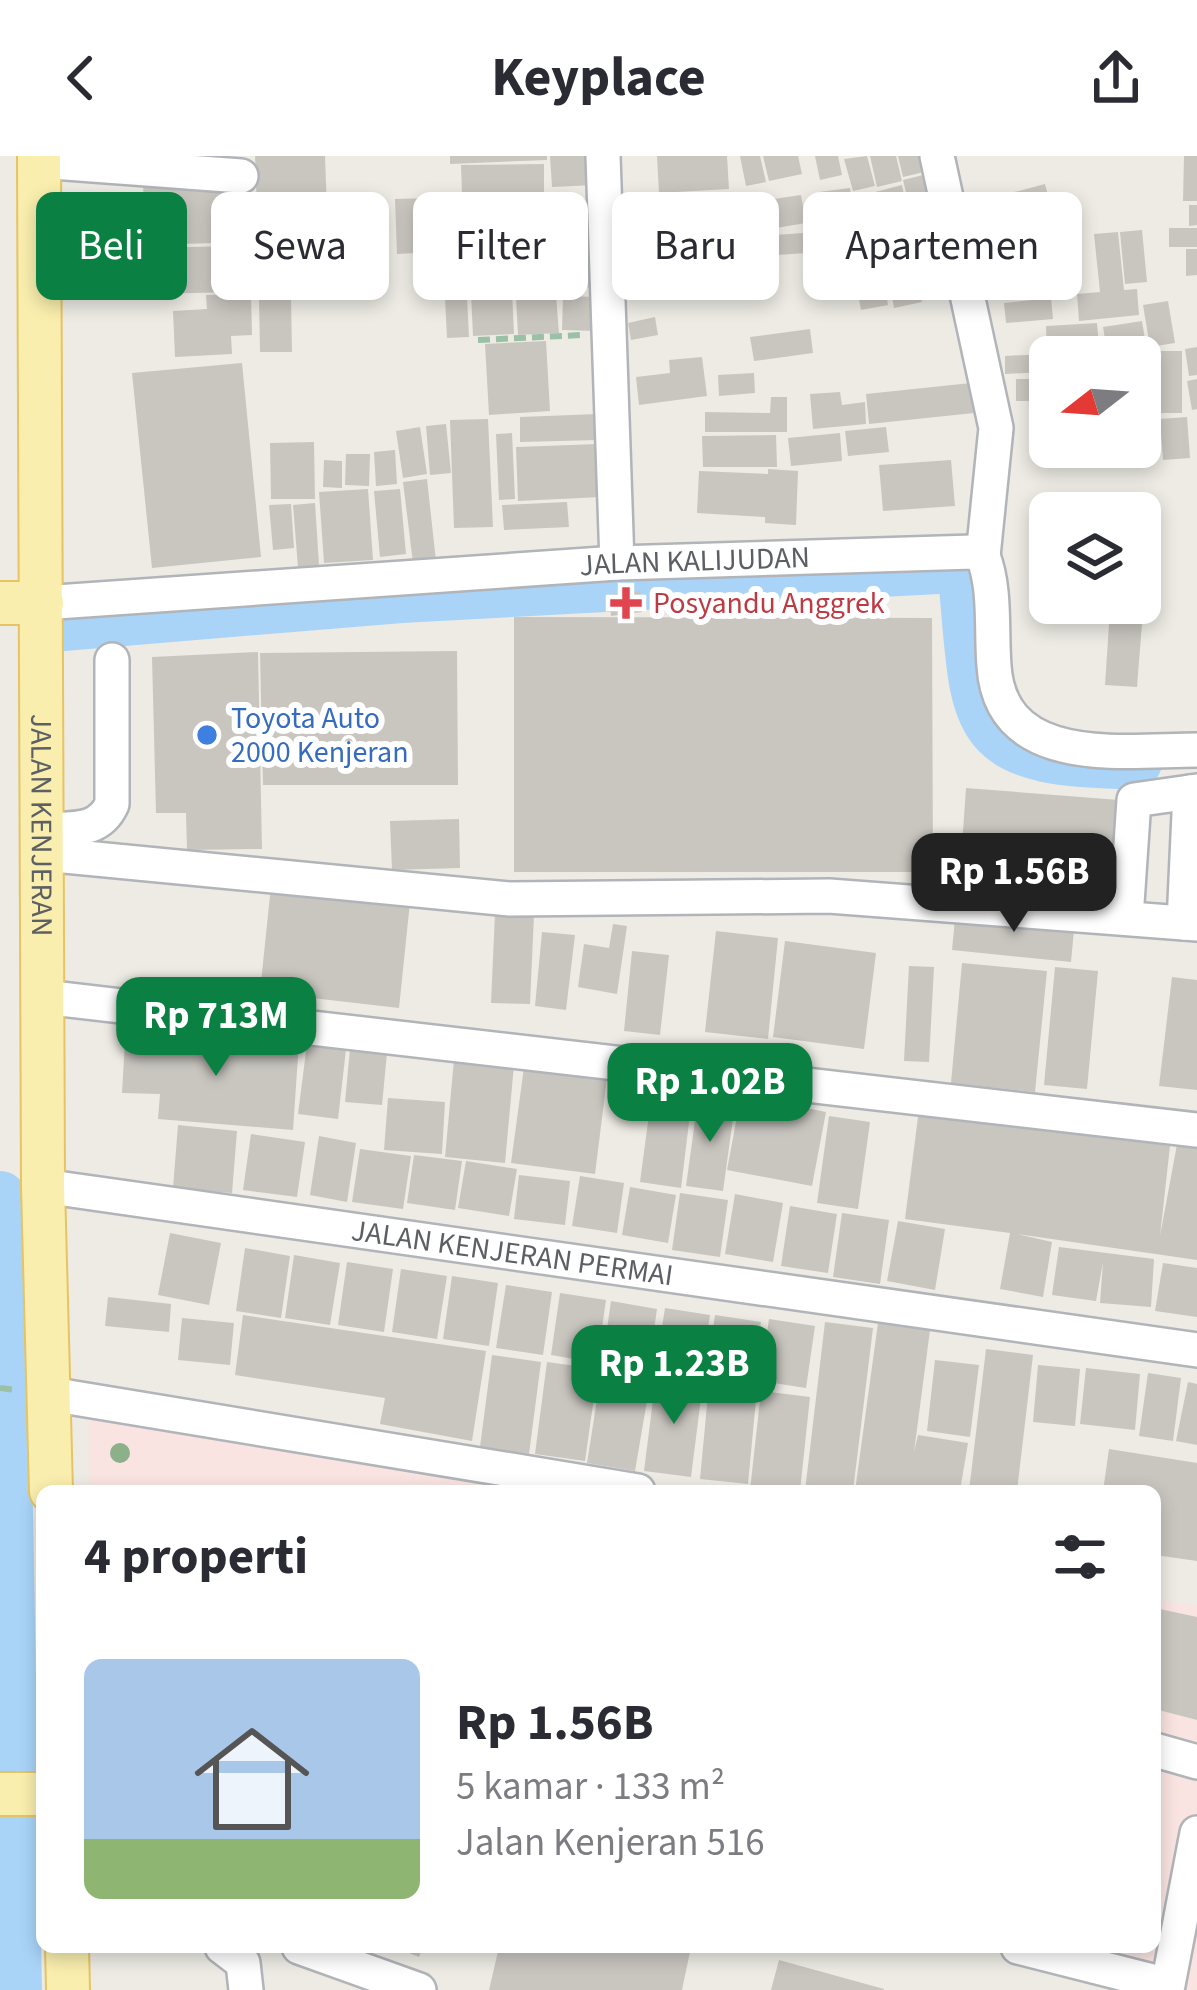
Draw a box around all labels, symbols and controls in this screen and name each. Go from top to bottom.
text: Keyplace [491,40,706,117]
icon: back [48,45,114,111]
icon: share [1083,45,1149,111]
chip: Beli [36,192,187,300]
chip: Sewa [211,192,389,300]
chip: Filter [413,192,588,300]
chip: Baru [612,192,779,300]
chip: Apartemen [803,192,1082,300]
north arrow [1029,336,1161,468]
map controls [1029,336,1161,624]
button: layers [1029,492,1161,624]
street label: JALAN KALIJUDAN [578,536,810,587]
place label: Posyandu Anggrek [653,582,885,625]
marker: Posyandu Anggrek [610,587,642,619]
place label: Toyota Auto 2000 Kenjeran [231,697,409,774]
street label: JALAN KENJERAN [20,714,64,936]
marker: Toyota Auto 2000 Kenjeran [194,722,220,748]
pin: Rp 1.56B [890,833,1138,935]
text: Rp 1.56B [938,844,1090,900]
pin: Rp 713M [105,977,327,1079]
text: Rp 713M [143,988,289,1044]
pin: Rp 1.02B [586,1043,834,1145]
text: Rp 1.02B [634,1054,786,1110]
street label: JALAN KENJERAN PERMAI [349,1209,676,1297]
pin: Rp 1.23B [550,1325,798,1427]
text: Rp 1.23B [598,1336,750,1392]
text: 4 properti [84,1521,308,1593]
icon: filters [1047,1524,1113,1590]
text: Rp 1.56B [456,1687,654,1759]
icon: home [180,1707,324,1851]
text: 5 kamar · 133 m² [456,1759,725,1815]
text: Jalan Kenjeran 516 [456,1815,765,1871]

